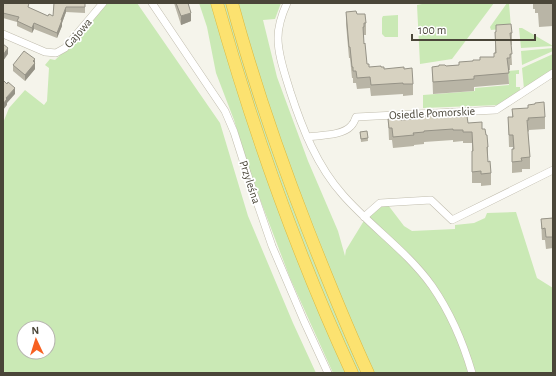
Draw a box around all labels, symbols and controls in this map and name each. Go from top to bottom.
street label: Gajowa [62,16,95,51]
scale bar [412,16,535,42]
text: 100 m [418,24,446,36]
street label: Osiedle Pomorskie [389,105,475,121]
street label: Przyleśna [236,159,263,206]
north arrow [16,320,56,360]
text: N [31,325,40,336]

